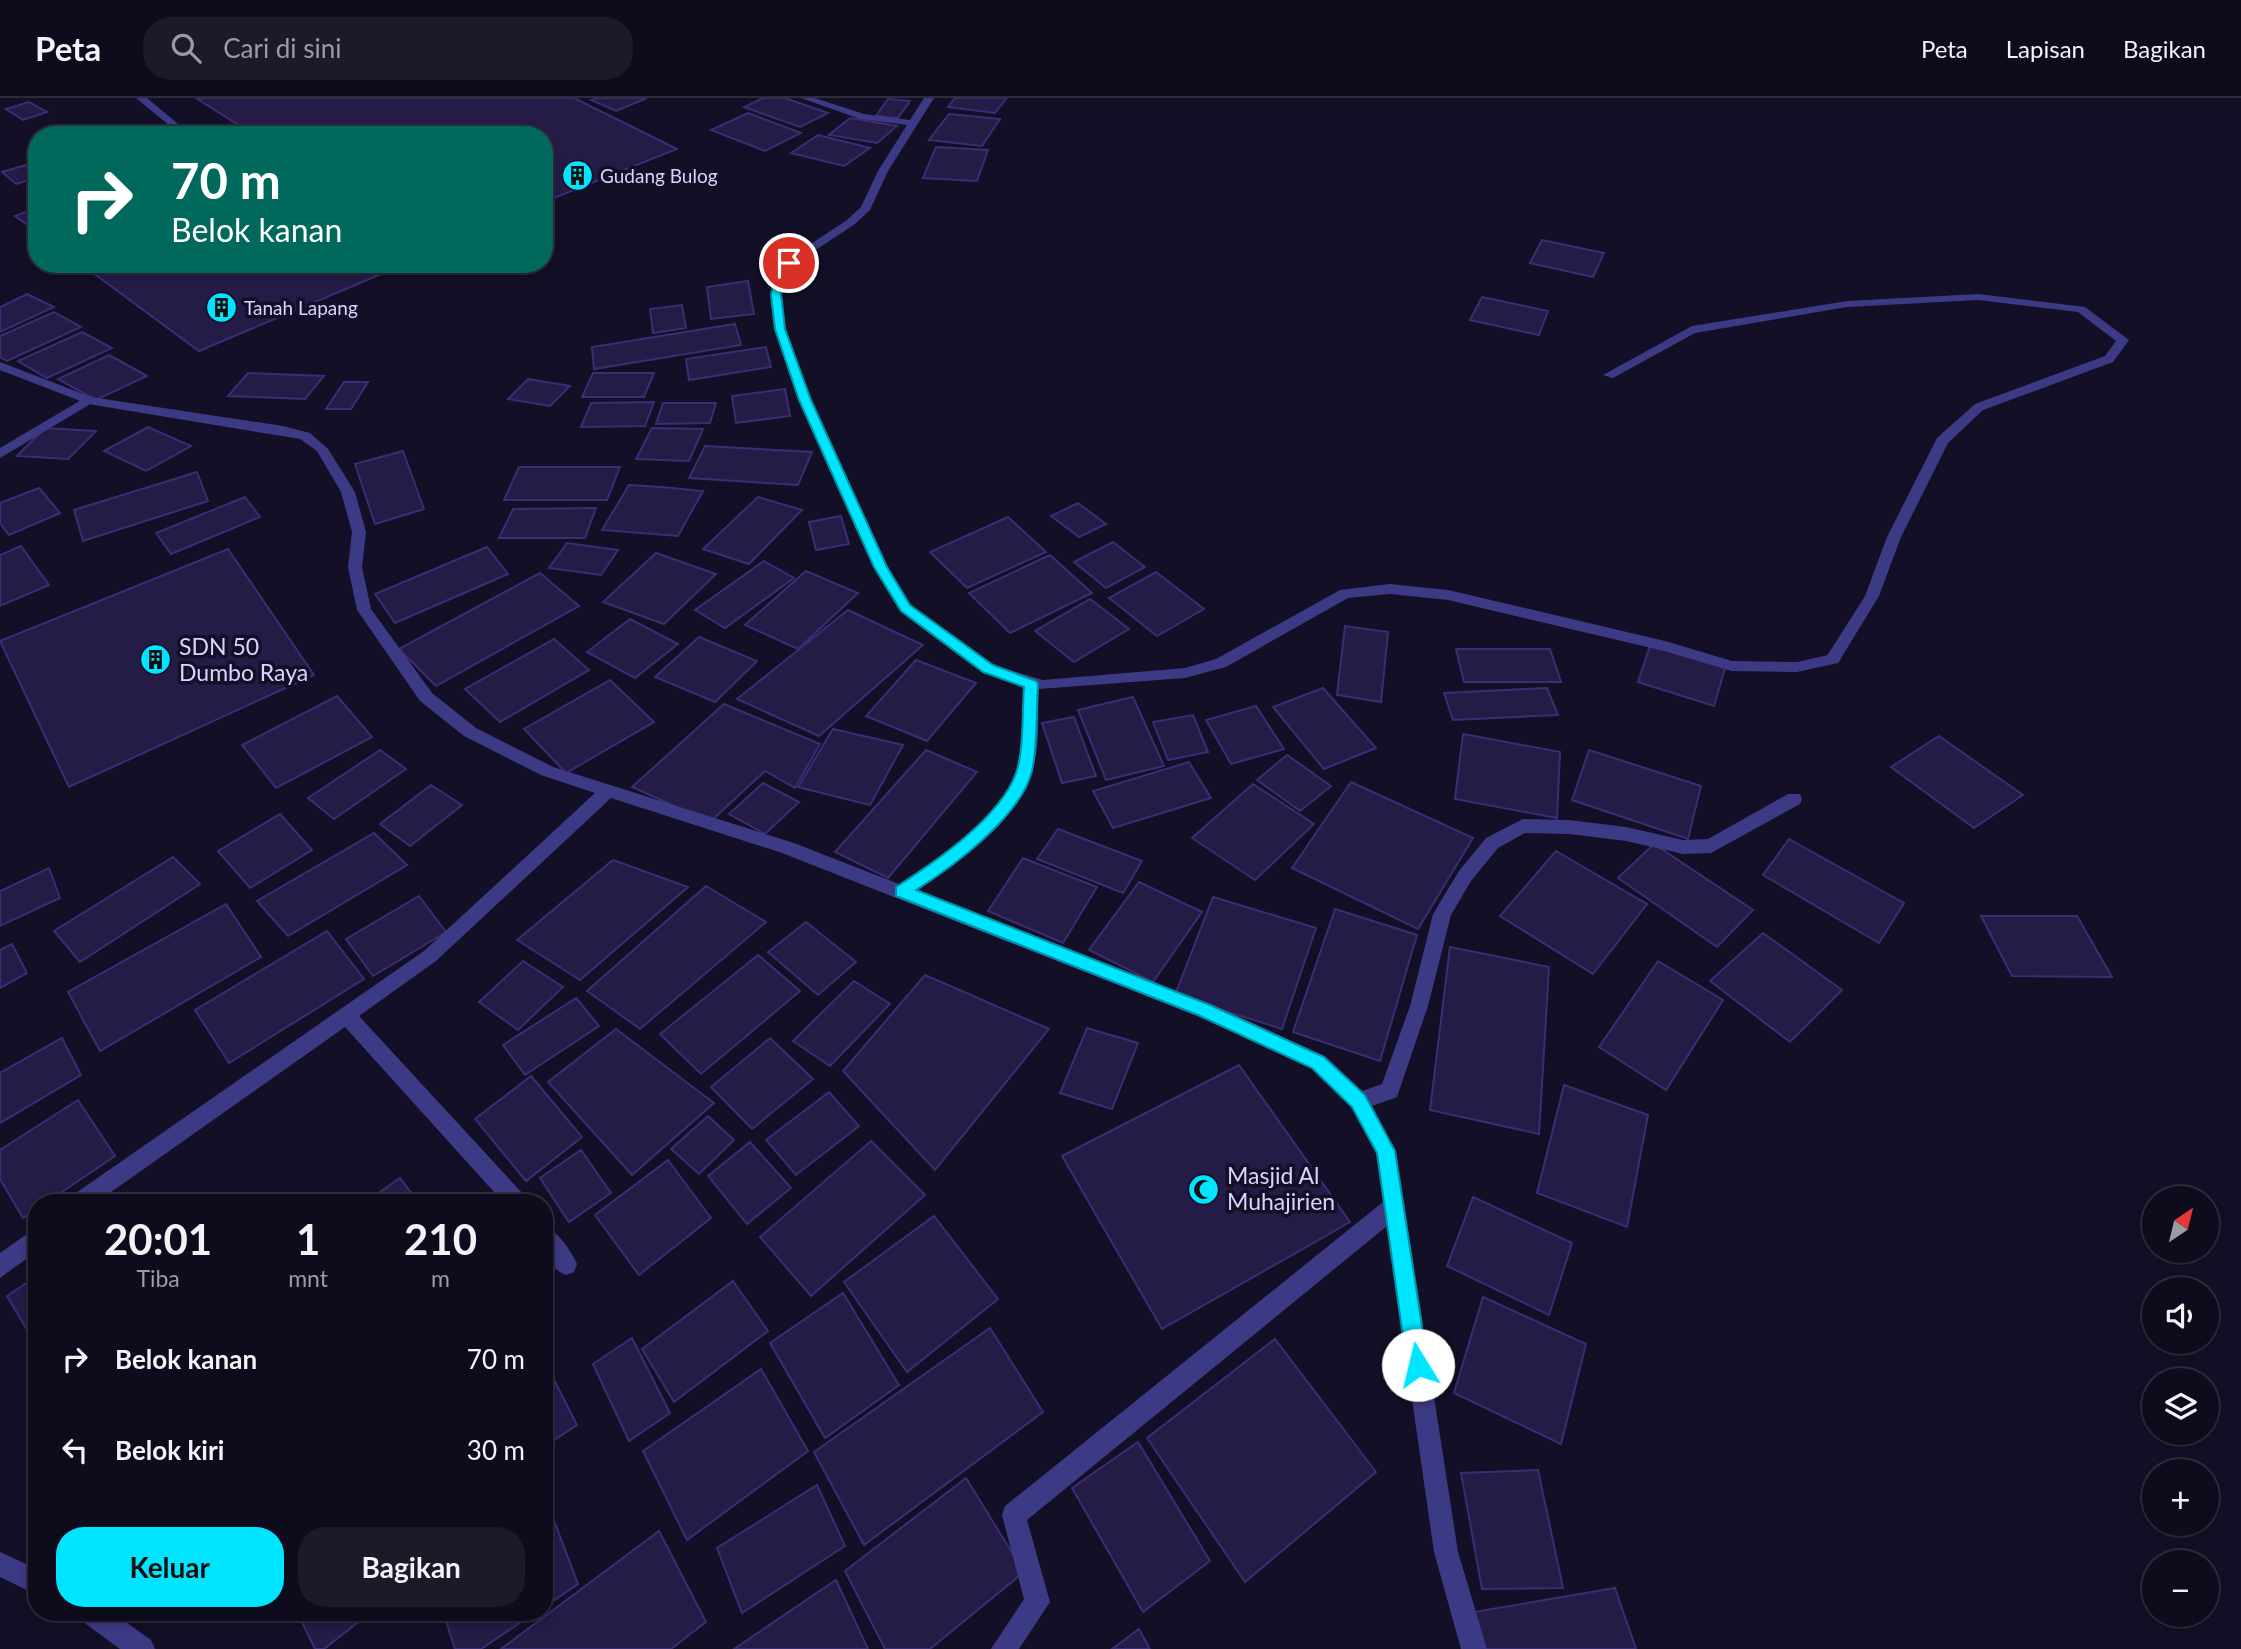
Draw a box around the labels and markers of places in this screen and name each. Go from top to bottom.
building icon: Gudang Bulog [560,159,594,193]
place label: Gudang Bulog [600,164,718,187]
pin [759,233,819,293]
building icon: Tanah Lapang [204,291,238,325]
place label: Tanah Lapang [244,296,358,319]
place label: SDN 50 Dumbo Raya [179,632,308,686]
building icon: SDN 50 Dumbo Raya [139,643,173,677]
place label: Masjid Al Muhajirien [1227,1161,1335,1215]
mosque icon: Masjid Al Muhajirien [1187,1172,1221,1206]

